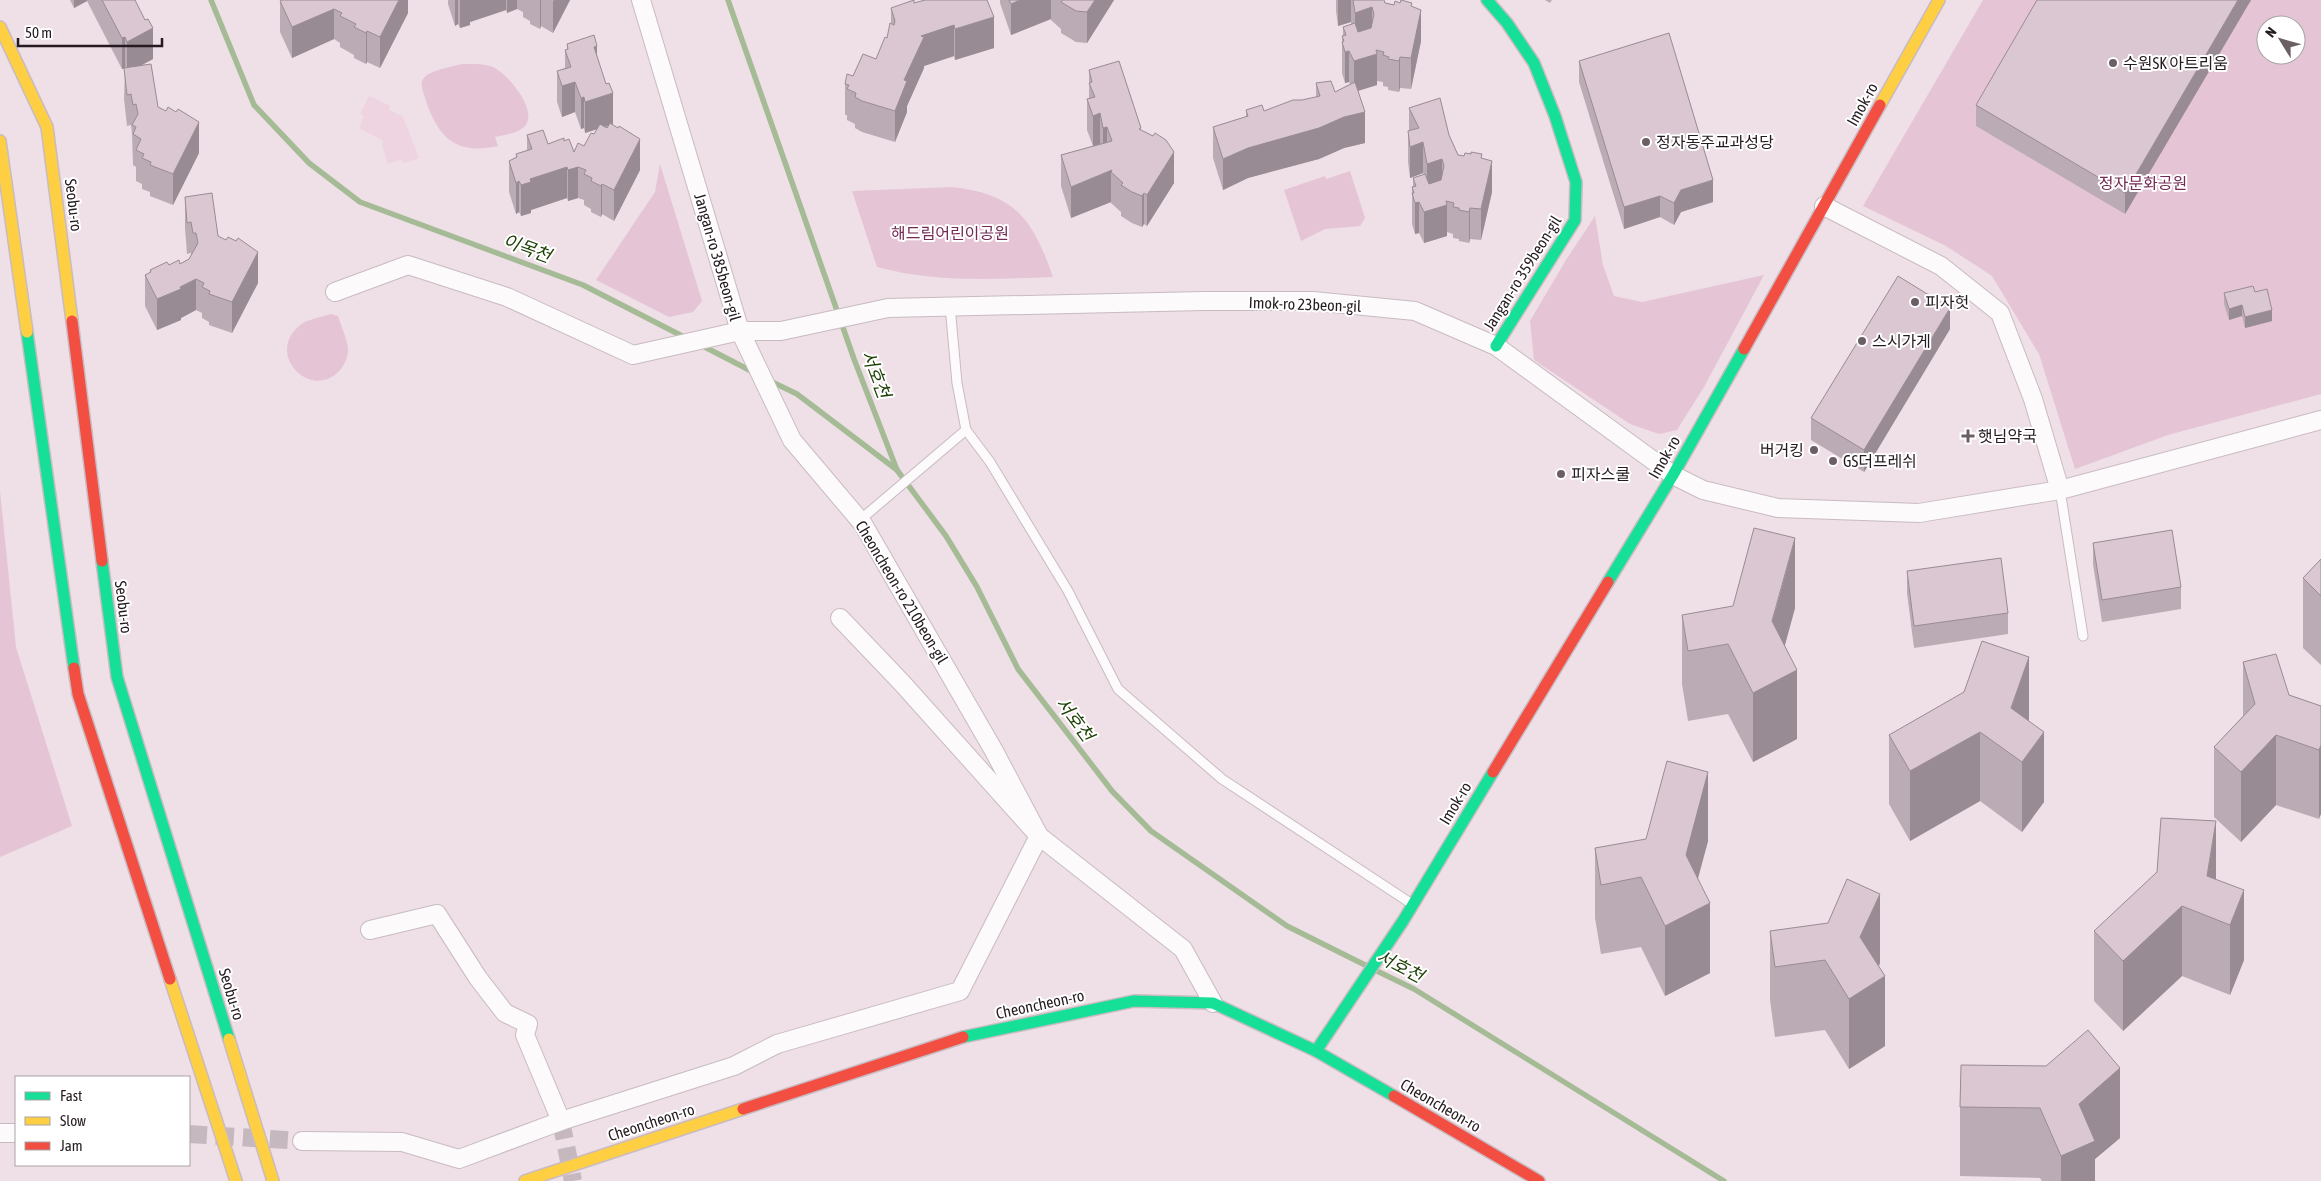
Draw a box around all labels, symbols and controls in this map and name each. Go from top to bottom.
scale bar [18,15,161,47]
north arrow [2256,15,2306,65]
text: 50 m [25,24,52,41]
text: N [2262,24,2279,40]
place label: 수원SK 아트리움 [2123,54,2228,72]
marker: 수원SK 아트리움 [2107,57,2119,69]
street label: Imok-ro [1843,79,1881,129]
place label: 정자동주교과성당 [1656,133,1774,151]
marker: 정자동주교과성당 [1640,136,1652,148]
park label: 정자문화공원 [2099,174,2187,192]
street label: Seobu-ro [62,178,86,232]
street label: Jangan-ro 385beon-gil [690,191,745,324]
street label: Jangan-ro 359beon-gil [1479,212,1566,334]
park label: 해드림어린이공원 [891,224,1009,242]
water label: 이목천 [500,230,556,267]
street label: Imok-ro 23beon-gil [1248,293,1362,316]
place label: 피자헛 [1925,293,1969,311]
marker: 피자헛 [1909,296,1921,308]
place label: 스시가게 [1872,332,1931,350]
marker: 스시가게 [1856,335,1868,347]
water label: 서호천 [857,347,896,403]
place label: 햇님약국 [1978,427,2037,445]
marker: 햇님약국 [1962,430,1974,442]
street label: Imok-ro [1645,432,1683,482]
place label: 버거킹 [1760,441,1804,459]
marker: 버거킹 [1808,444,1820,456]
place label: GS더프레쉬 [1843,452,1917,470]
marker: GS더프레쉬 [1827,455,1839,467]
place label: 피자스쿨 [1571,465,1630,483]
marker: 피자스쿨 [1555,468,1567,480]
street label: Cheoncheon-ro 210beon-gil [851,517,952,668]
street label: Seobu-ro [112,580,136,634]
water label: 서호천 [1052,693,1100,747]
street label: Imok-ro [1435,778,1475,828]
water label: 서호천 [1373,945,1429,988]
street label: Seobu-ro [216,966,248,1022]
street label: Cheoncheon-ro [994,986,1086,1022]
street label: Cheoncheon-ro [1398,1075,1484,1135]
legend [15,1076,190,1166]
text: Fast [60,1087,82,1104]
street label: Cheoncheon-ro [606,1100,696,1144]
text: Slow [60,1112,86,1129]
text: Jam [60,1137,83,1154]

